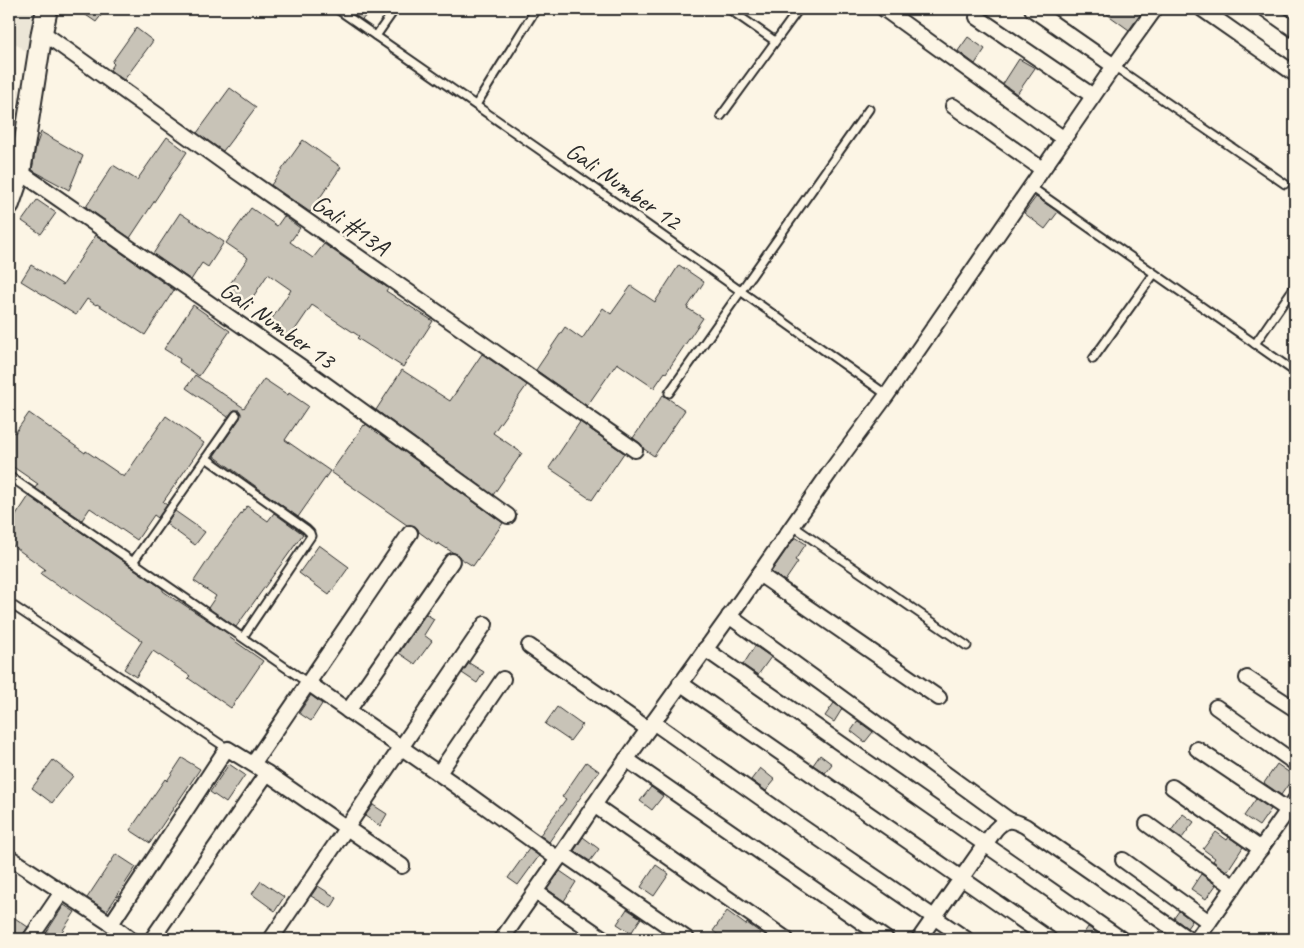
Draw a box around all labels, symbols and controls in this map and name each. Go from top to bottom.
street label: Gali Number 12 [560,134,689,238]
street label: Gali #13A [306,187,396,264]
street label: Gali Number 13 [214,273,343,377]

